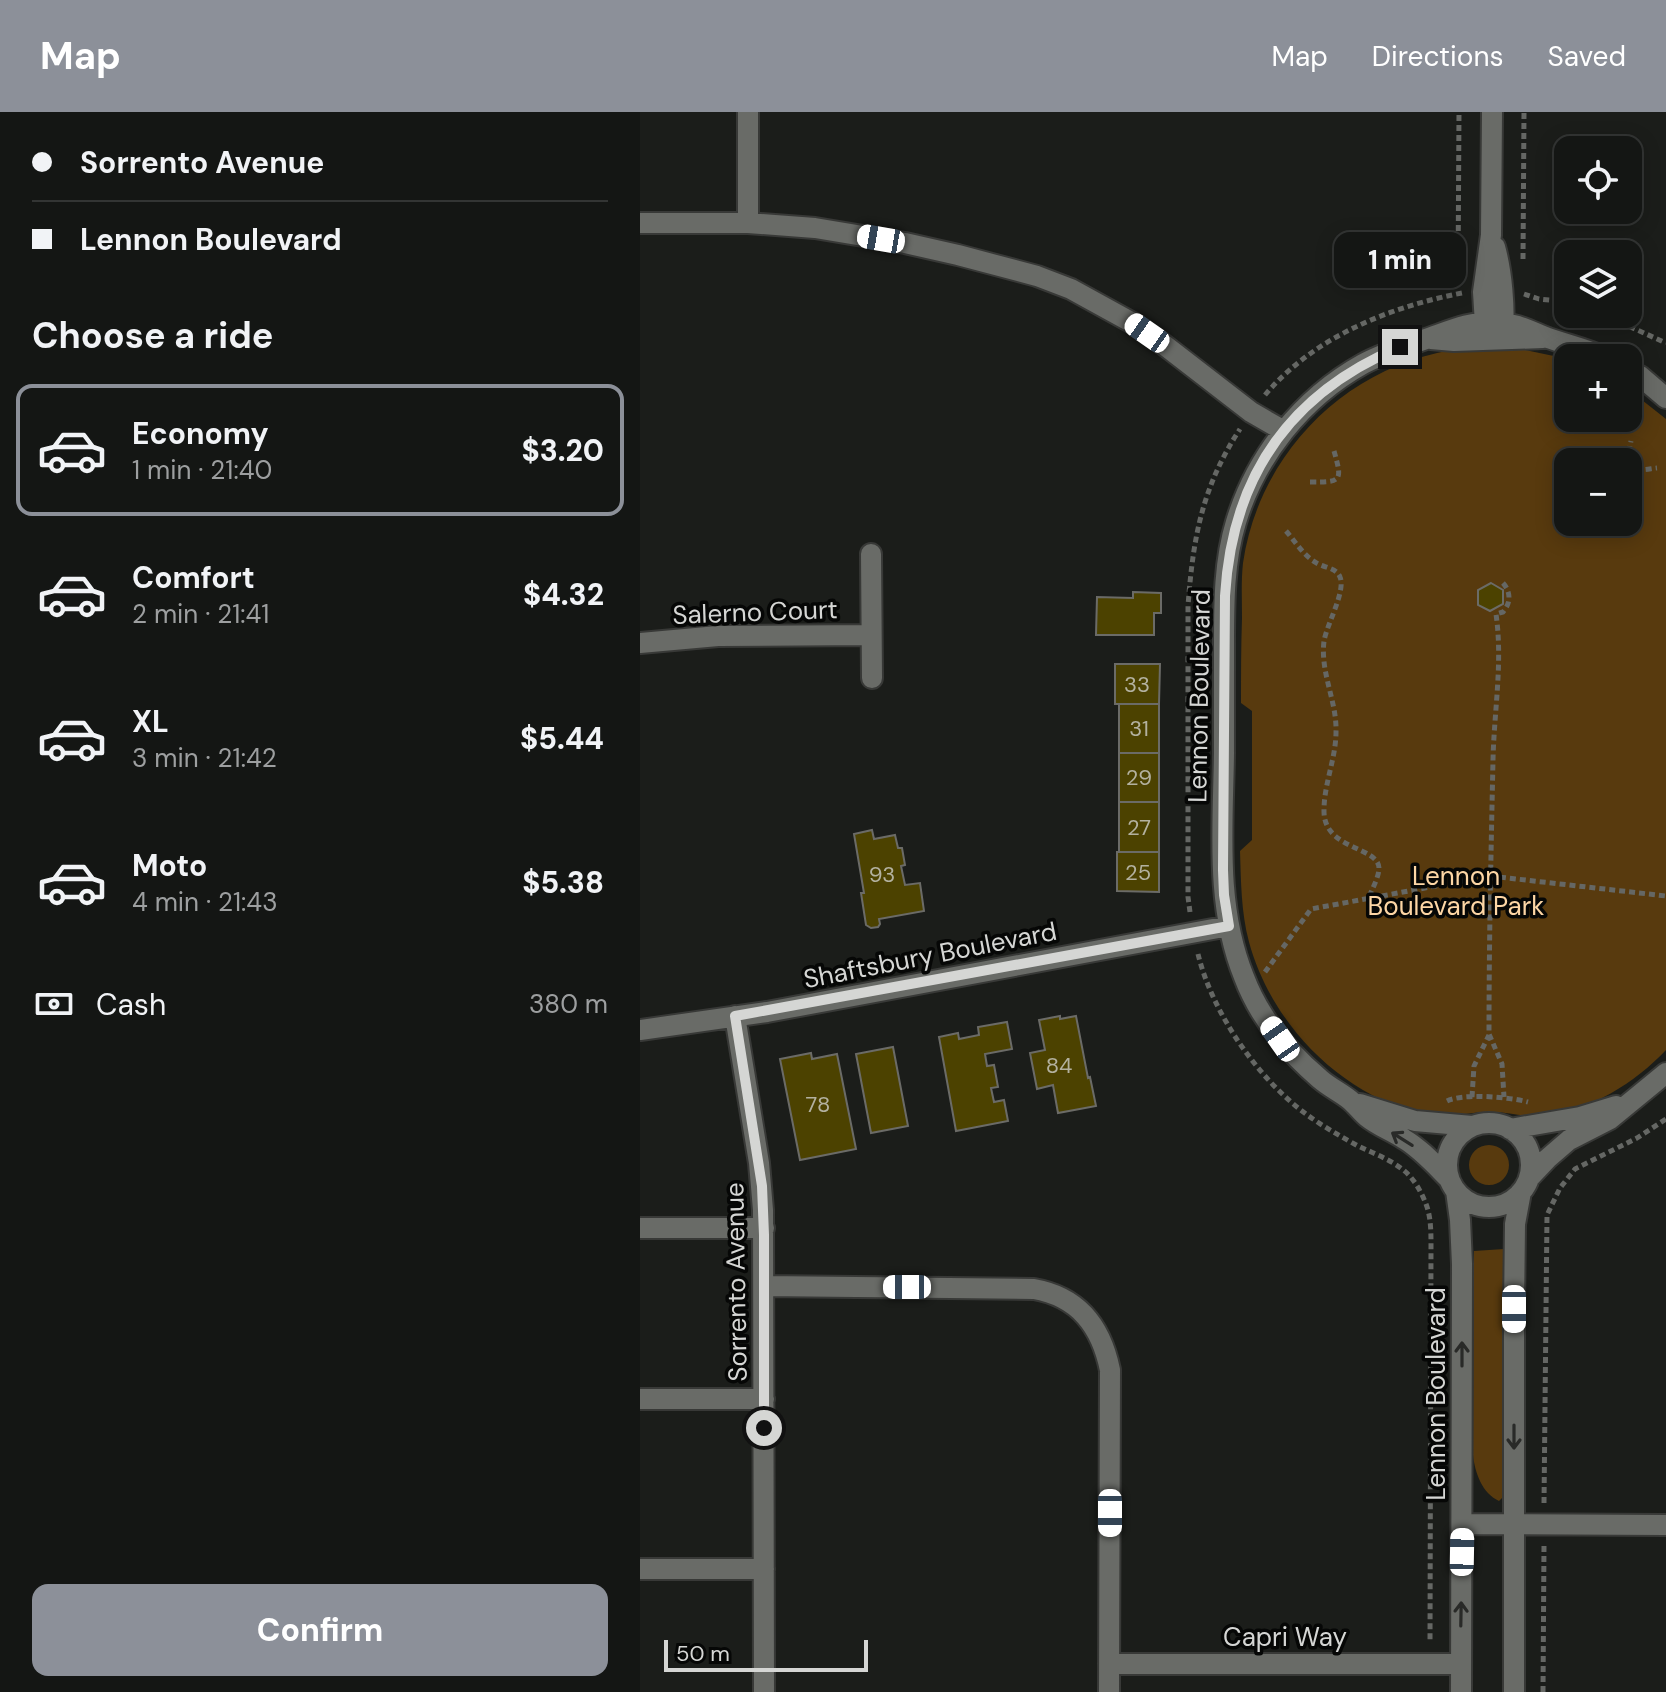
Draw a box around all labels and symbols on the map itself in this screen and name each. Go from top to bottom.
car [855,223,907,255]
callout: 1 min [1334,231,1466,287]
car [1120,309,1174,357]
route end [1382,329,1418,365]
street label: Lennon Boulevard [1180,589,1218,803]
street label: Salerno Court [672,592,838,632]
house number: 33 [1124,670,1150,699]
house number: 31 [1129,714,1149,743]
house number: 29 [1126,763,1152,792]
house number: 27 [1127,813,1151,842]
house number: 25 [1125,858,1151,887]
park label: Lennon Boulevard Park [1368,859,1544,923]
house number: 93 [869,860,895,889]
street label: Shaftsbury Boulevard [801,914,1059,996]
car [1256,1012,1304,1066]
house number: 84 [1046,1051,1072,1080]
house number: 78 [806,1090,830,1119]
one-way arrow [1391,1130,1414,1146]
street label: Sorrento Avenue [717,1182,755,1382]
car [883,1275,931,1299]
car [1502,1285,1526,1333]
street label: Lennon Boulevard [1419,1287,1453,1501]
one-way arrow [1454,1341,1470,1368]
route start [746,1410,782,1446]
one-way arrow [1506,1423,1522,1450]
car [1098,1489,1122,1537]
car [1450,1528,1474,1576]
one-way arrow [1453,1601,1469,1628]
street label: Capri Way [1223,1620,1347,1654]
scale bar [664,1636,868,1672]

